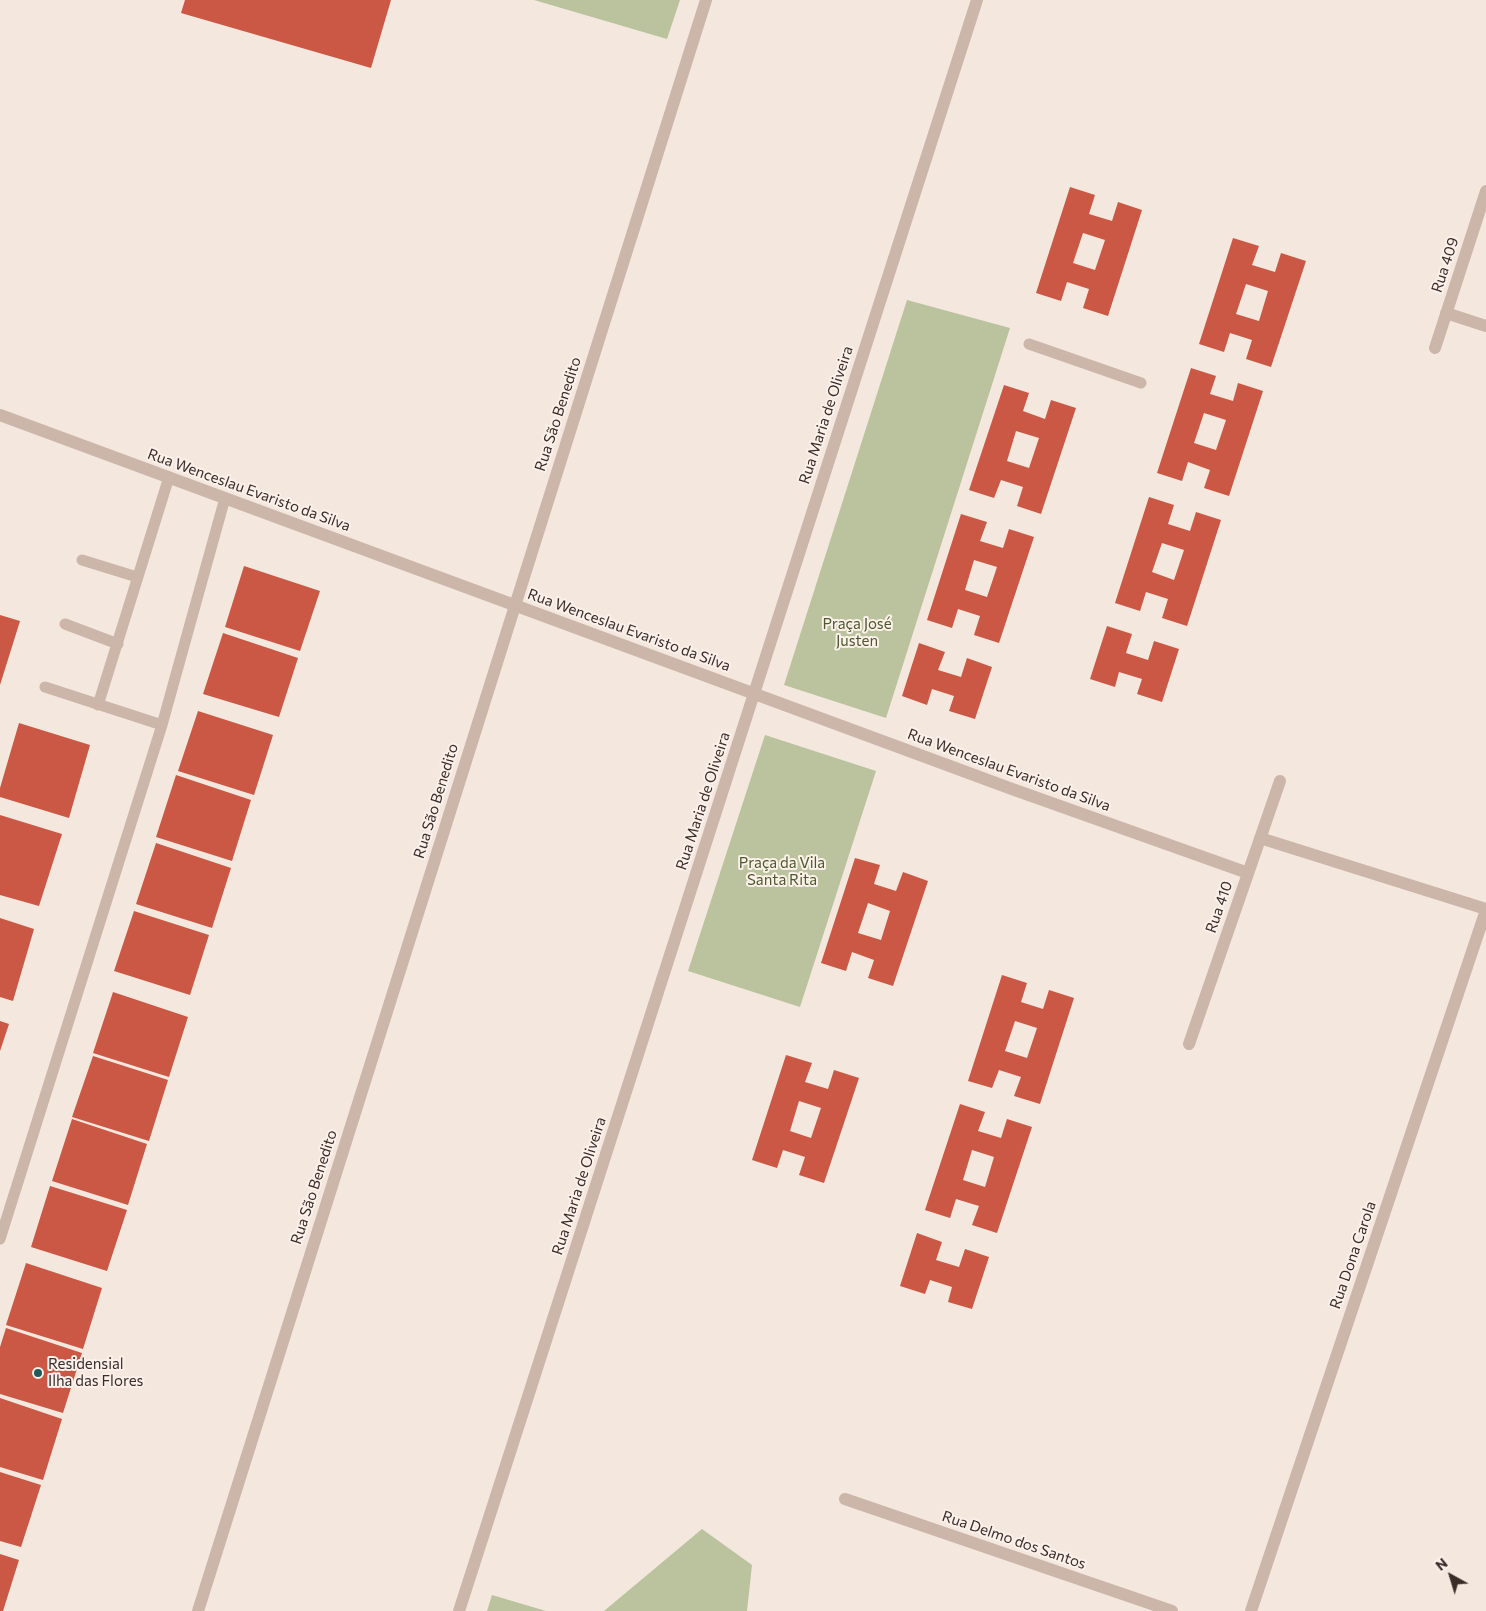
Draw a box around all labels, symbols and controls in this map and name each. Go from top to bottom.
street label: Rua 409 [1428,235,1462,295]
street label: Rua Maria de Oliveira [795,344,857,486]
street label: Rua São Benedito [531,355,585,473]
street label: Rua Wenceslau Evaristo da Silva [145,445,353,535]
street label: Rua Wenceslau Evaristo da Silva [525,585,733,675]
park label: Praça José Justen [822,615,892,650]
street label: Rua Wenceslau Evaristo da Silva [905,725,1113,815]
street label: Rua Maria de Oliveira [672,730,734,872]
street label: Rua São Benedito [410,741,462,861]
park label: Praça da Vila Santa Rita [739,854,825,889]
street label: Rua 410 [1202,879,1236,935]
street label: Rua Maria de Oliveira [548,1115,610,1257]
street label: Rua São Benedito [287,1128,341,1246]
street label: Rua Dona Carola [1326,1199,1380,1311]
place label: Residensial Ilha das Flores [48,1355,143,1390]
marker: Residensial Ilha das Flores [32,1367,44,1379]
street label: Rua Delmo dos Santos [940,1507,1088,1573]
north arrow [1426,1551,1476,1601]
text: N [1432,1554,1451,1574]

